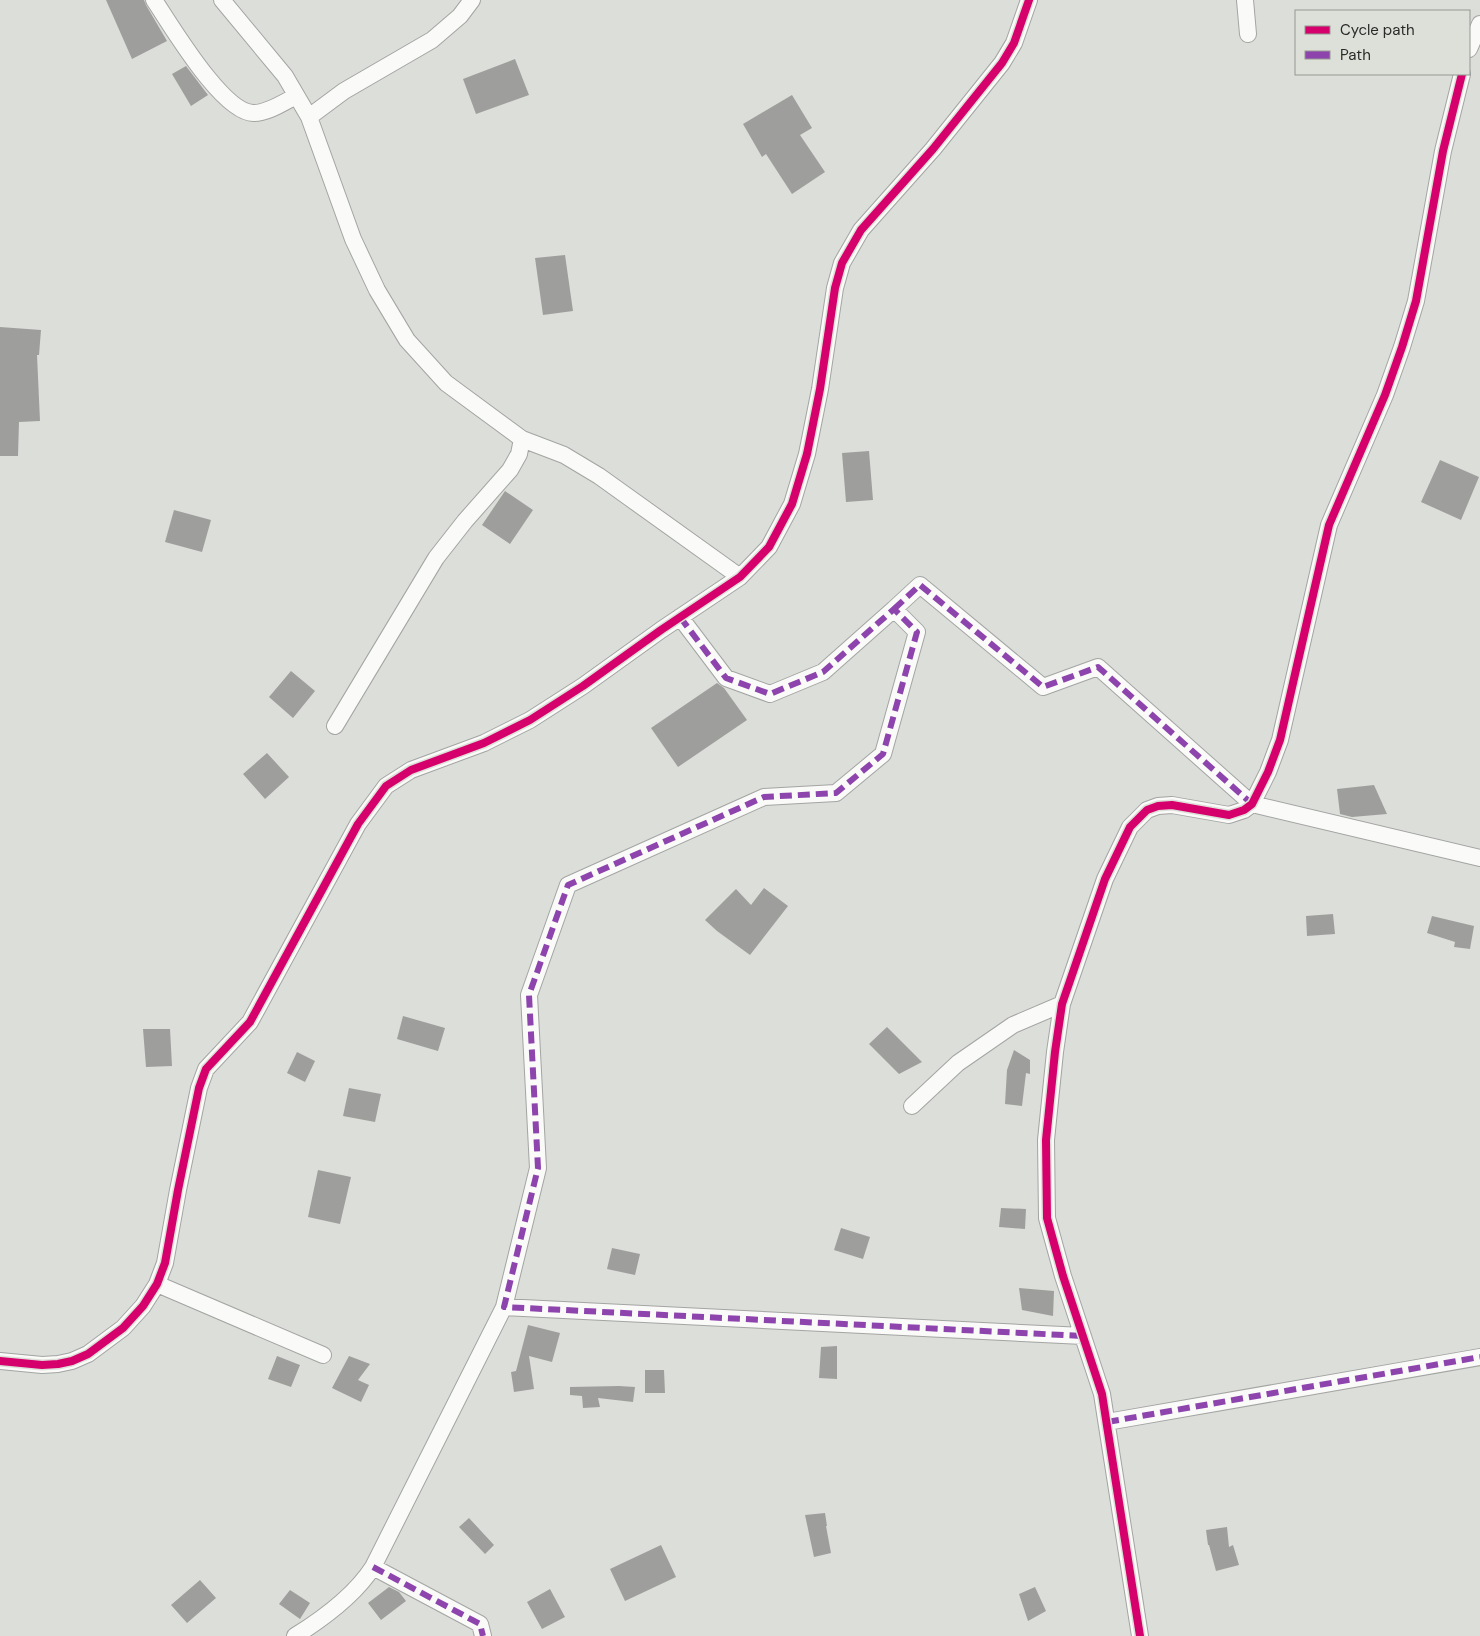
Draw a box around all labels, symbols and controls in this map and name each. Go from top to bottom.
legend [1295,10,1470,75]
text: Cycle path [1340,20,1415,40]
text: Path [1340,45,1371,65]

